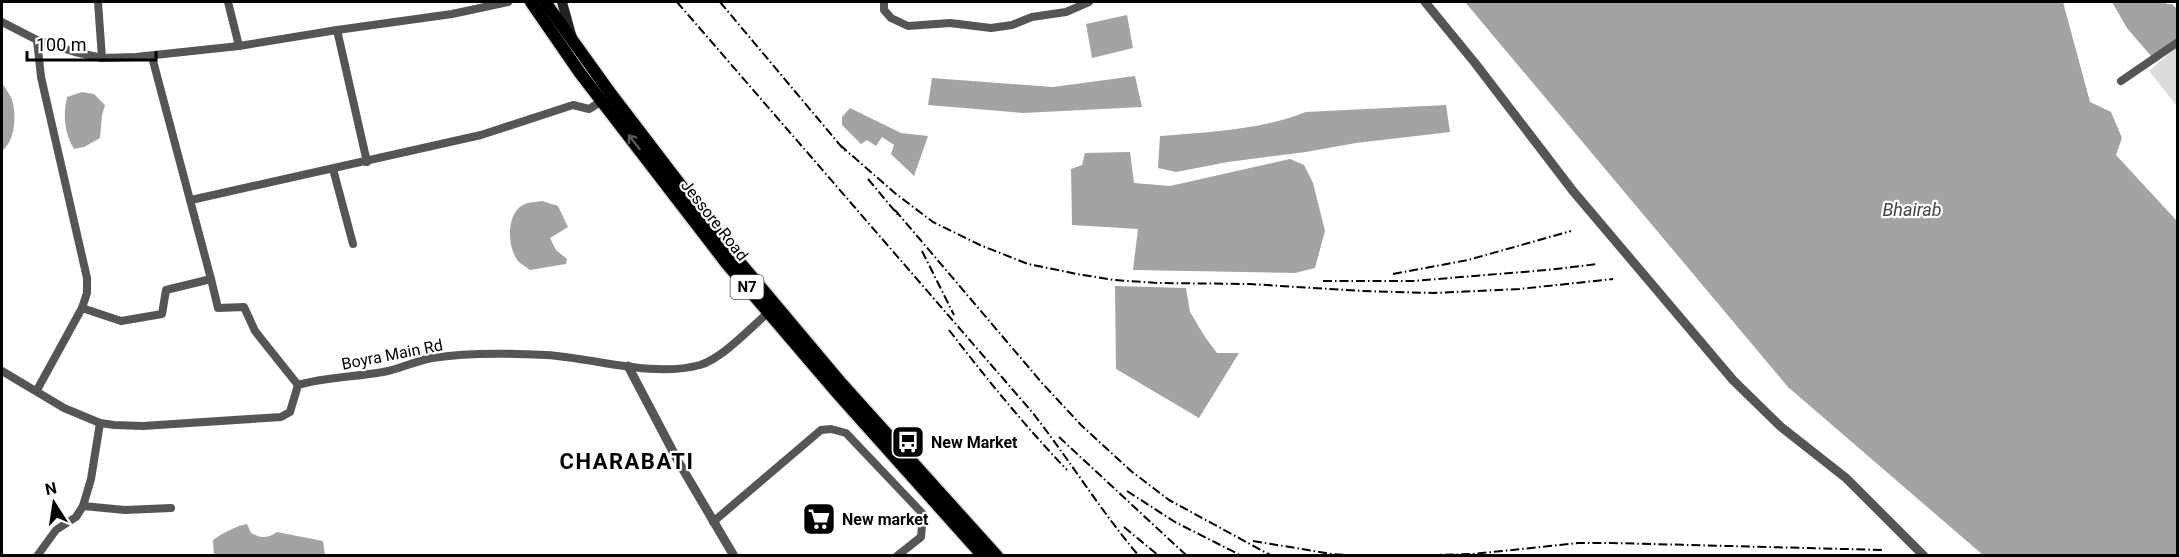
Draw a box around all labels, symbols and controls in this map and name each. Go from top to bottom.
scale bar [27,24,156,62]
text: 100 m [36,34,87,55]
one-way arrow [628,134,641,150]
street label: Jessore Road [677,176,752,265]
water label: Bhairab [1882,199,1942,220]
road number: N7 [730,275,764,299]
street label: Boyra Main Rd [340,335,444,374]
bus stop icon: New Market [890,424,926,460]
place label: New Market [931,433,1018,452]
district label: CHARABATI [560,449,694,474]
north arrow [24,473,84,533]
text: N [43,478,58,499]
supermarket icon: New market [801,501,837,537]
place label: New market [842,510,929,529]

